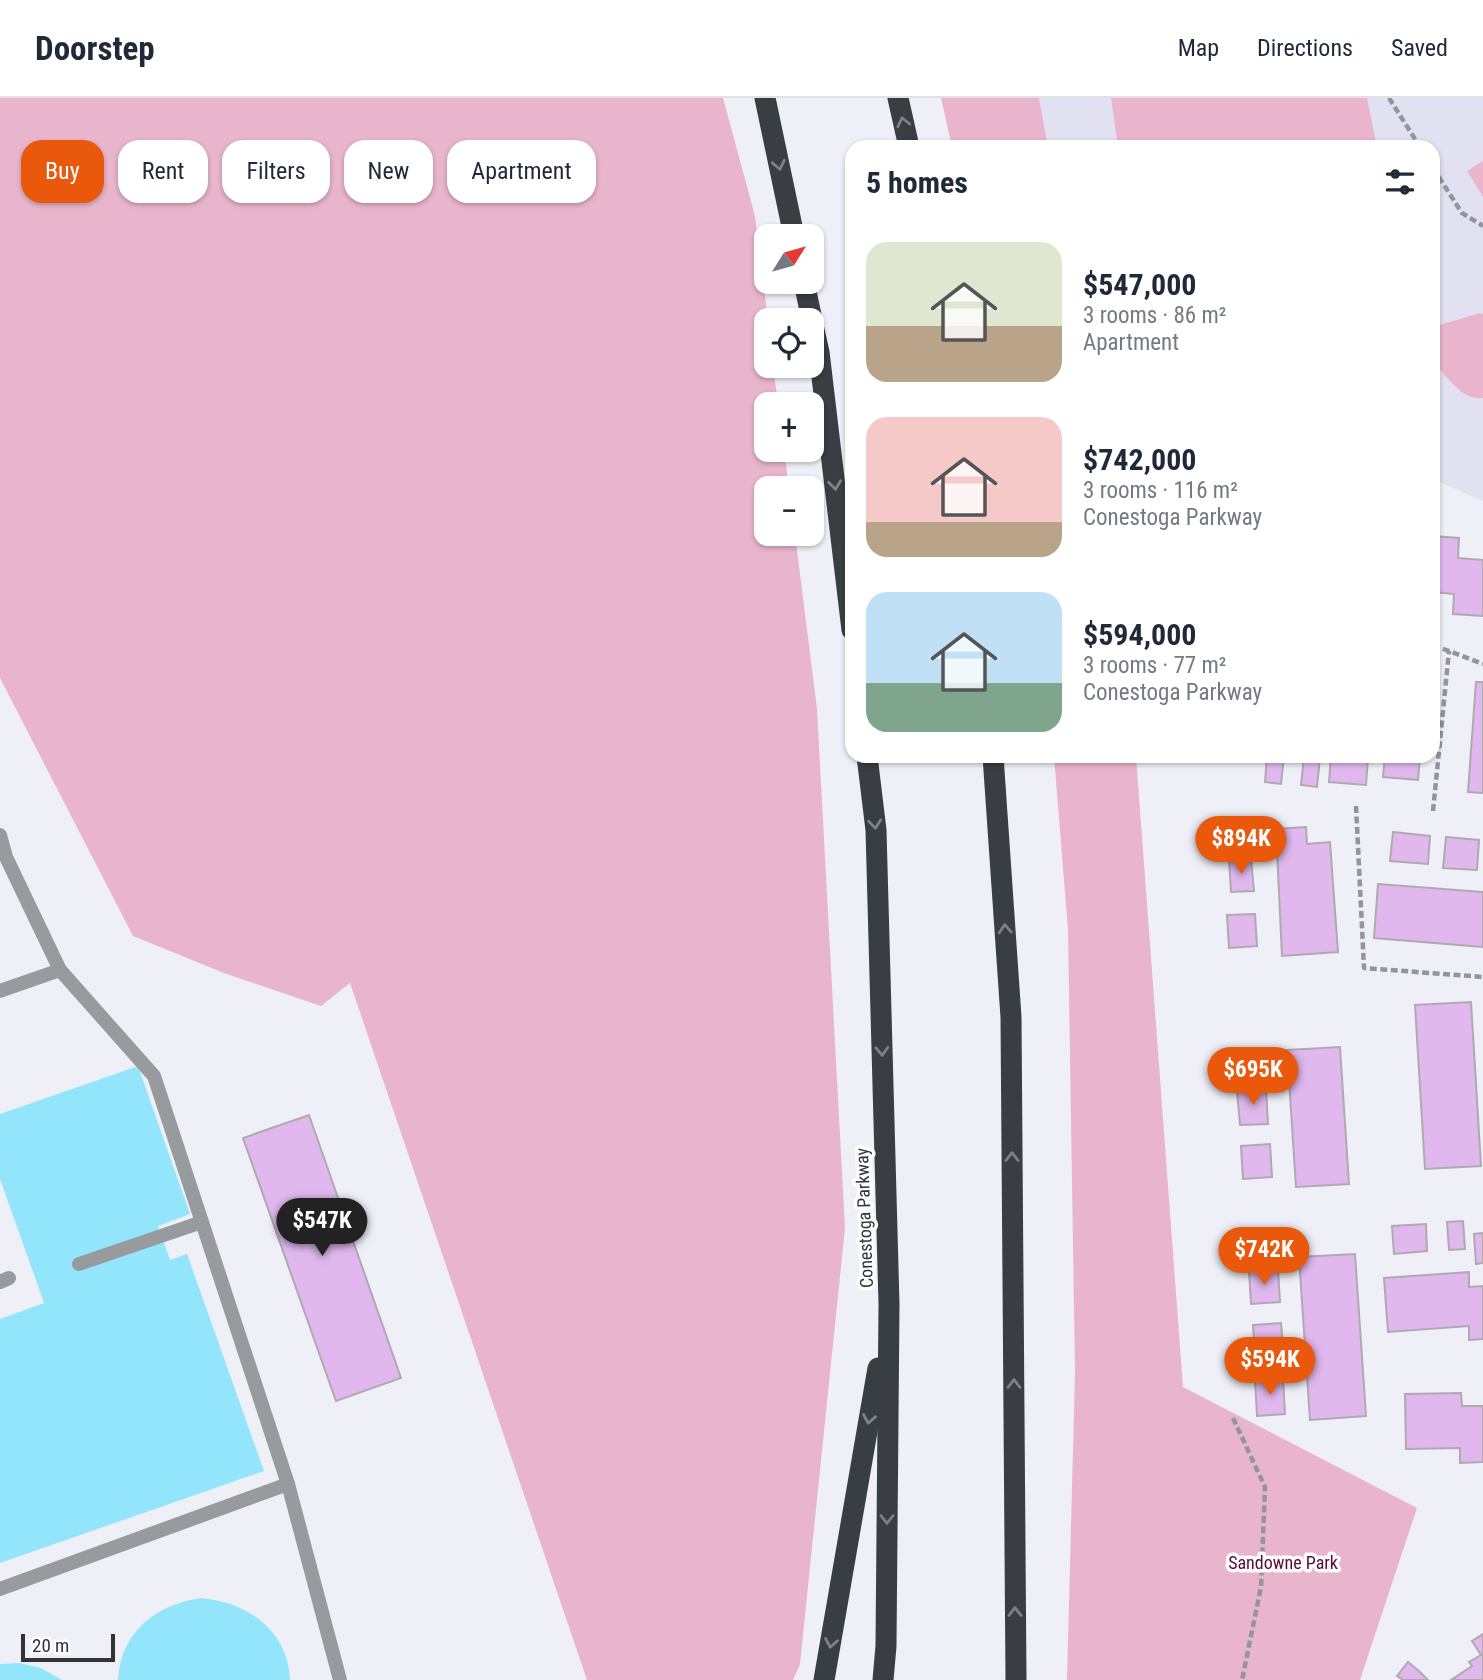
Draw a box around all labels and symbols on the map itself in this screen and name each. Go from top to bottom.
one-way arrow [897,117,912,129]
one-way arrow [771,159,786,171]
north arrow [754,224,824,294]
one-way arrow [827,479,842,491]
pin: $894K [1192,816,1290,876]
one-way arrow [868,818,883,830]
one-way arrow [998,924,1013,935]
one-way arrow [875,1046,890,1057]
pin: $695K [1204,1048,1302,1107]
street label: Conestoga Parkway [851,1147,877,1288]
one-way arrow [1004,1151,1020,1162]
pin: $547K [273,1198,371,1258]
pin: $742K [1215,1228,1313,1287]
pin: $594K [1221,1338,1319,1397]
one-way arrow [1006,1379,1022,1389]
one-way arrow [862,1413,877,1425]
one-way arrow [879,1514,895,1525]
park label: Sandowne Park [1228,1552,1338,1573]
one-way arrow [1007,1606,1023,1617]
scale bar [21,1631,116,1663]
one-way arrow [824,1637,839,1649]

